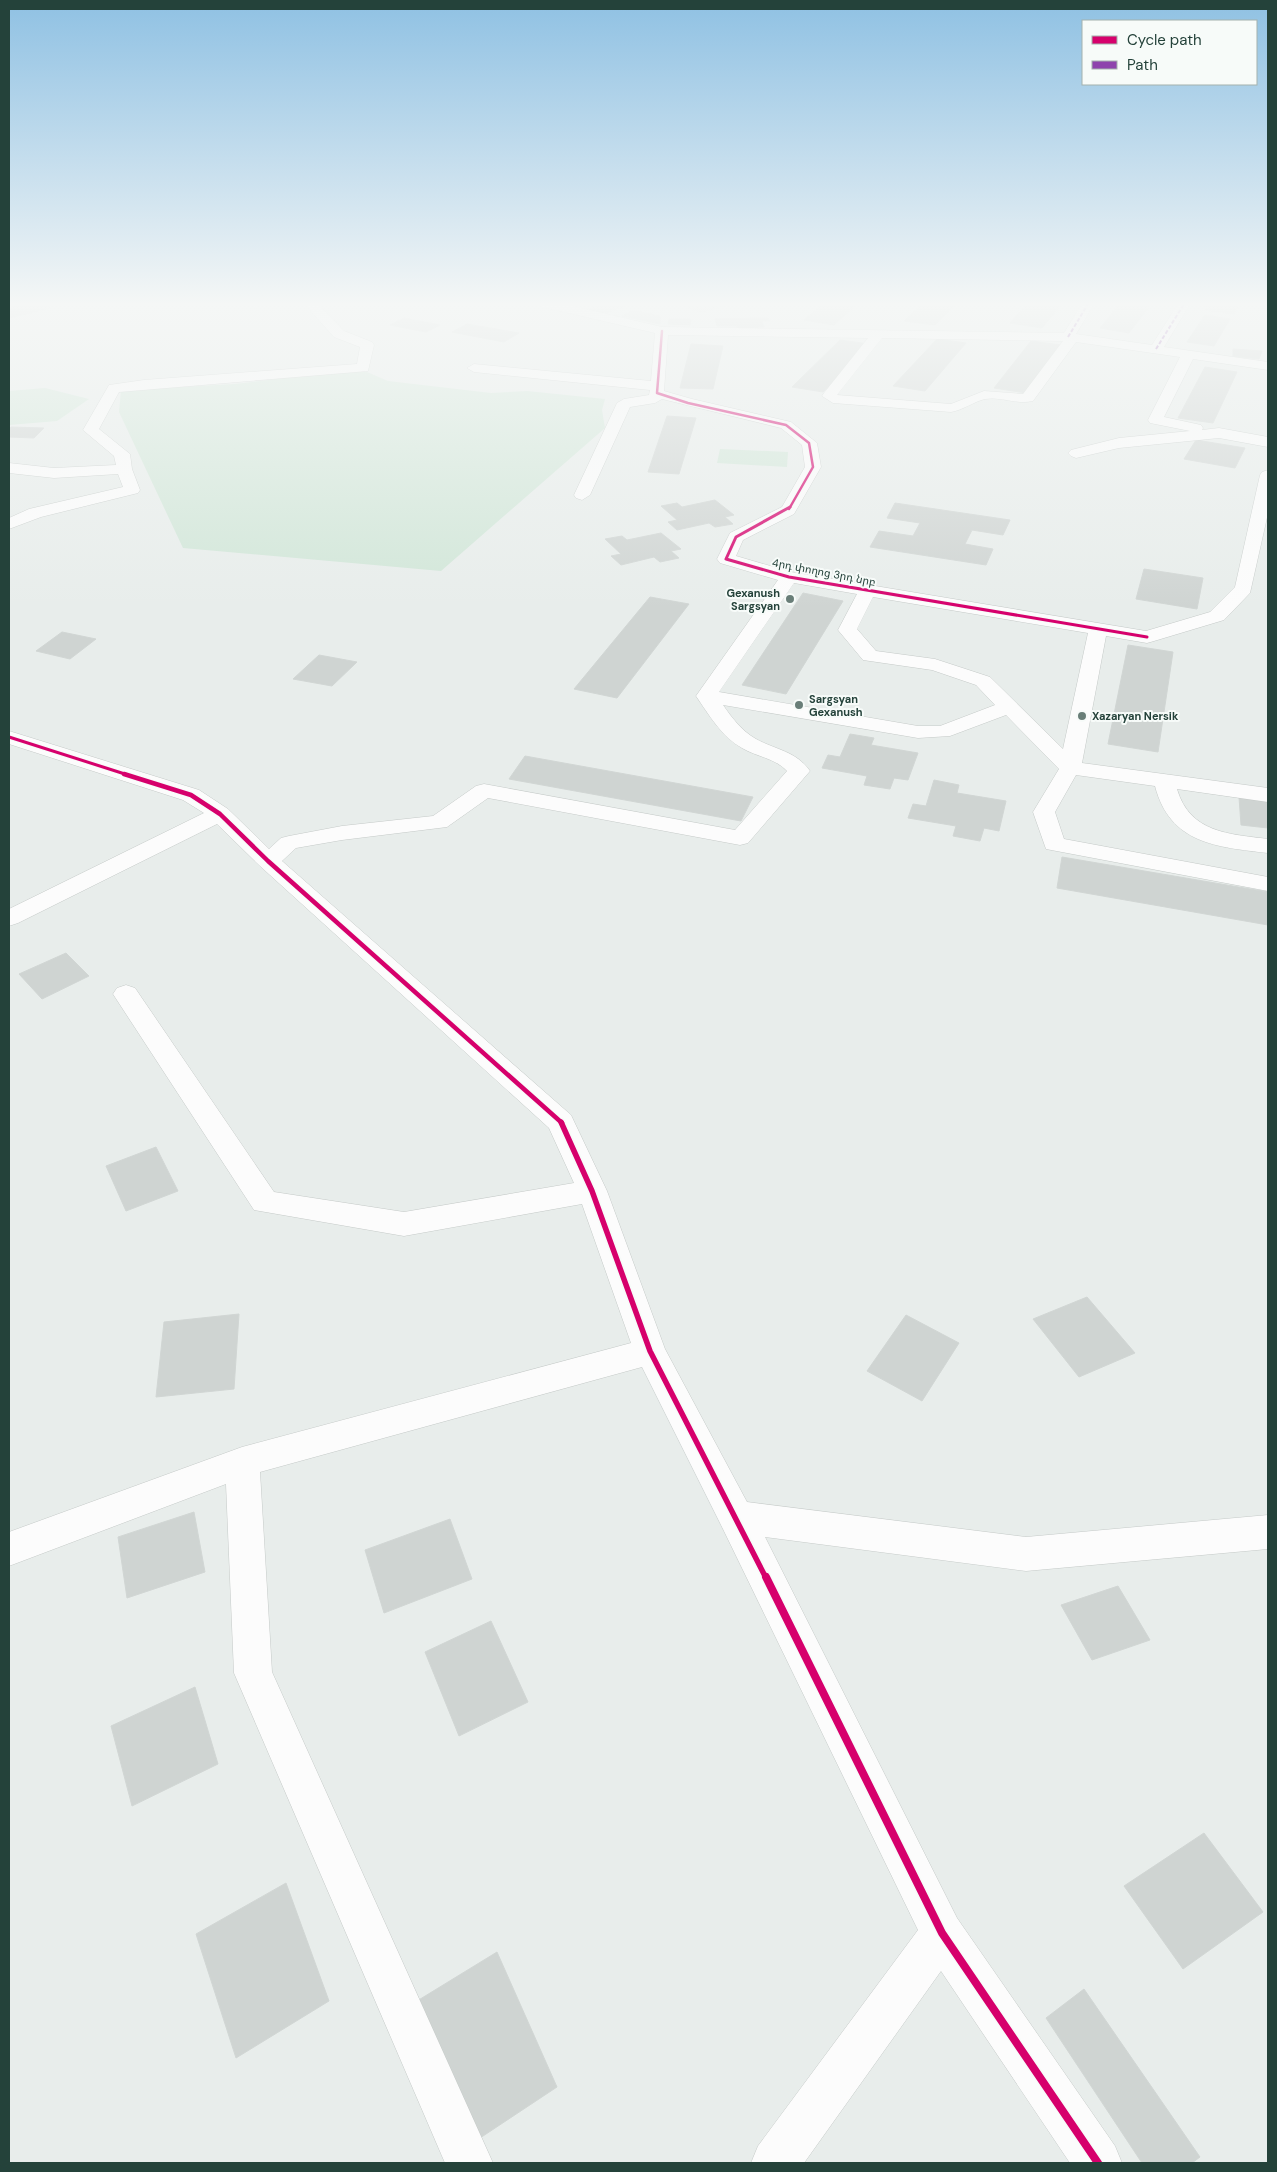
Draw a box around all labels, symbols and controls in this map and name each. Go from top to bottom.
legend [1082,20,1257,85]
text: Cycle path [1127,30,1202,50]
text: Path [1127,55,1158,75]
street label: 4րդ փողոց 3րդ նրբ [771,555,877,589]
place label: Gexanush Sargsyan [726,586,780,613]
marker: Gexanush Sargsyan [784,593,796,605]
place label: Sargsyan Gexanush [809,692,863,719]
marker: Sargsyan Gexanush [793,699,805,711]
place label: Xazaryan Nersik [1092,709,1179,723]
marker: Xazaryan Nersik [1076,710,1088,722]

